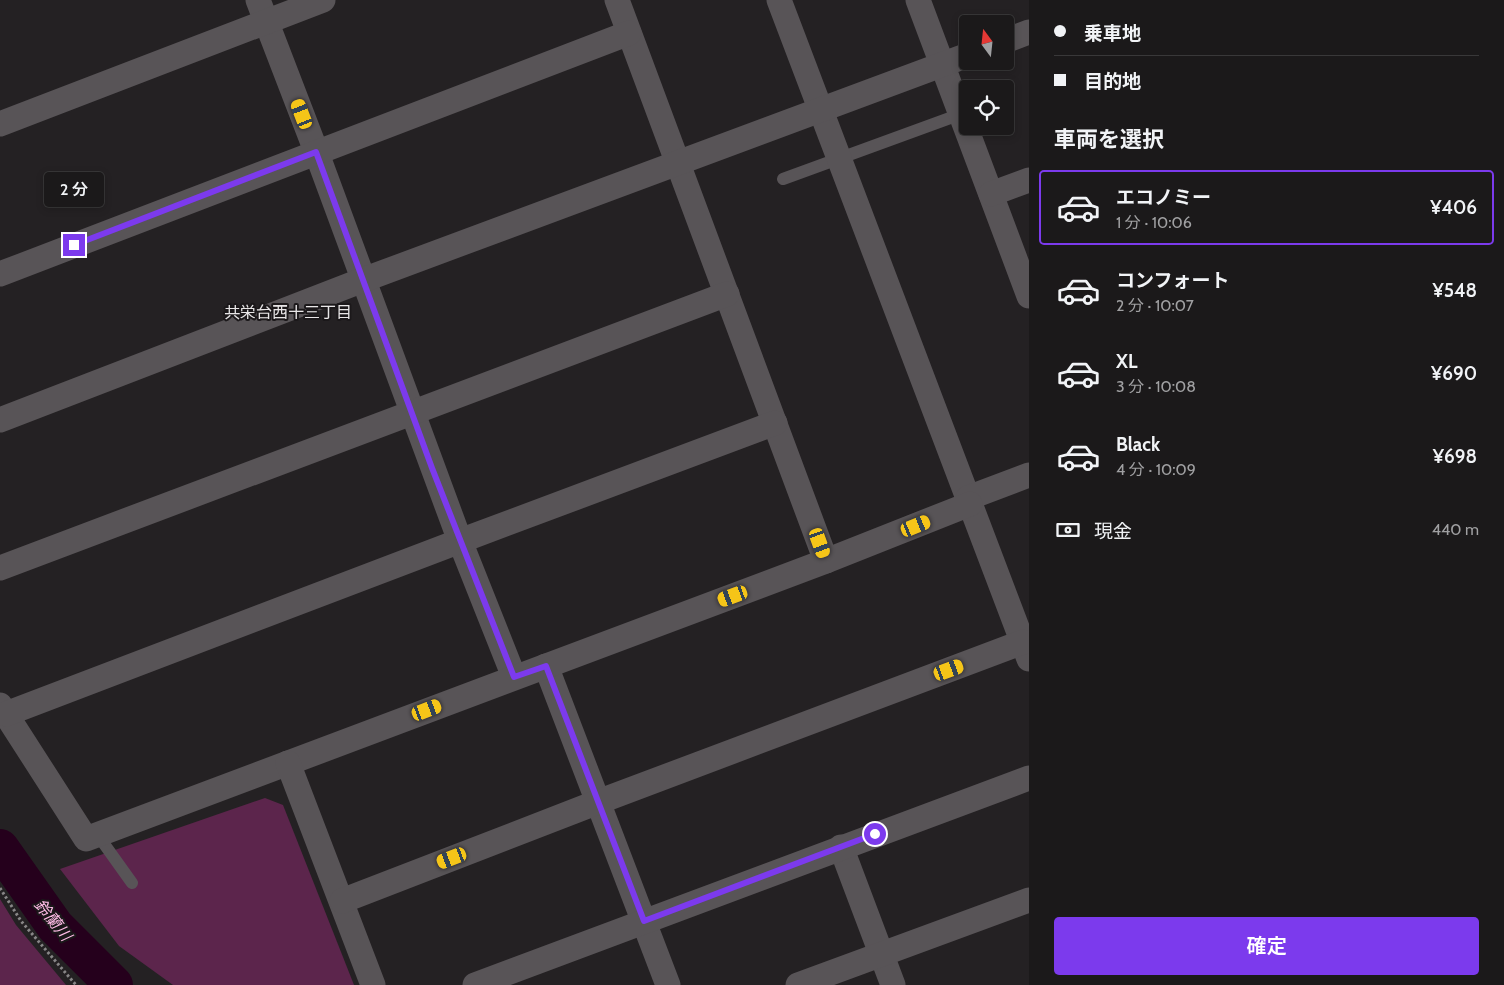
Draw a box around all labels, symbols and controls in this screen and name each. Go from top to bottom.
north arrow [959,15,1014,70]
map controls [959,15,1014,135]
text: 乗車地 [1084,22,1141,45]
text: 目的地 [1084,70,1141,93]
button: locate [959,80,1014,135]
car [289,97,314,131]
text: 車両を選択 [1054,126,1164,153]
callout: 2 分 [44,172,104,208]
text: 2 分 [60,180,88,199]
icon: car [1056,185,1101,230]
text: エコノミー [1116,186,1211,209]
text: ¥406 [1430,196,1477,219]
text: 1 分 · 10:06 [1116,213,1192,232]
route end [63,234,85,256]
icon: car [1056,268,1101,313]
text: コンフォート [1116,269,1229,292]
text: ¥548 [1433,279,1477,302]
text: 2 分 · 10:07 [1116,296,1194,315]
district label: 共栄台西十三丁目 [224,303,352,322]
text: XL [1116,350,1137,373]
icon: car [1056,351,1101,396]
text: ¥690 [1431,362,1477,385]
text: 3 分 · 10:08 [1116,377,1196,396]
text: Black [1116,433,1160,456]
icon: car [1056,434,1101,479]
text: ¥698 [1433,445,1477,468]
text: 4 分 · 10:09 [1116,460,1196,479]
car [899,513,932,539]
icon: cash [1054,516,1082,544]
text: 現金 [1094,520,1132,543]
text: 440 m [1432,520,1479,539]
car [807,526,832,560]
car [716,584,749,608]
car [932,658,965,682]
car [410,698,443,722]
route start [864,823,886,845]
car [435,846,468,870]
water label: 鈴蘭川 [31,895,77,946]
button: 確定 [1054,917,1479,975]

